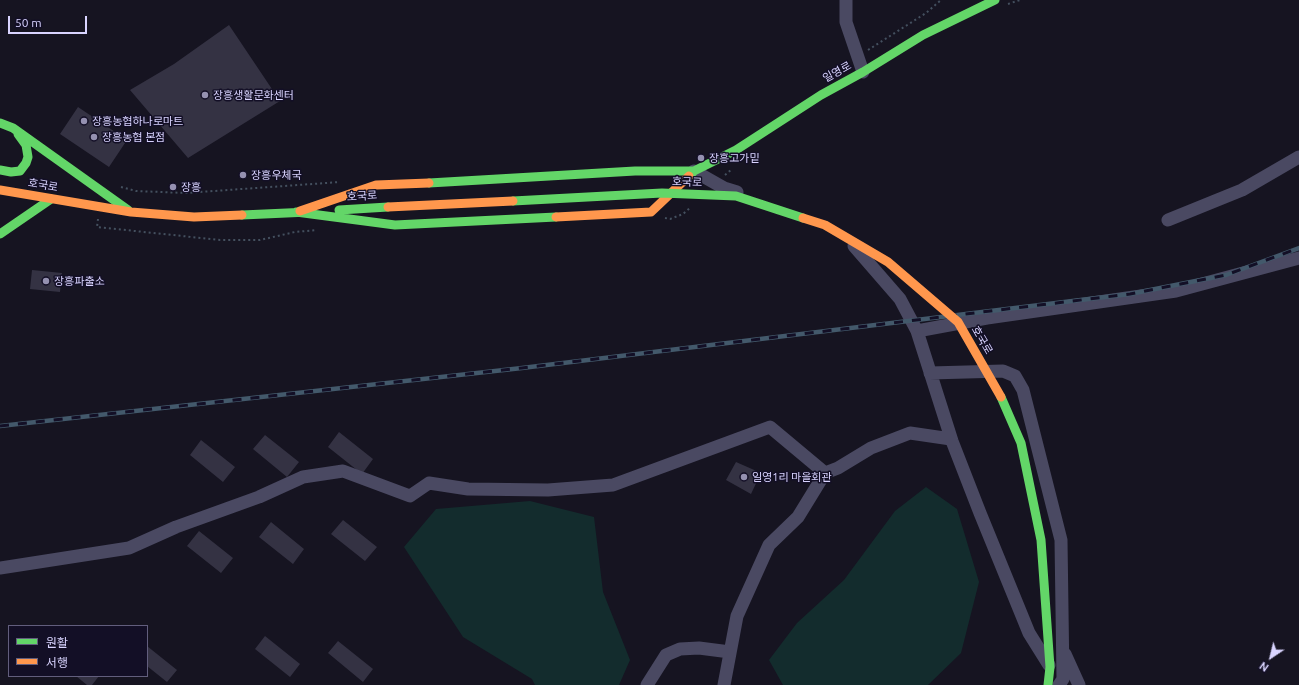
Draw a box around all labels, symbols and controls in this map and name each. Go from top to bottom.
scale bar [10,8,89,34]
text: 50 m [15,16,42,29]
street label: 일영로 [821,59,853,85]
place label: 장흥생활문화센터 [213,88,294,102]
marker: 장흥생활문화센터 [200,90,210,100]
place label: 장흥농협하나로마트 [92,114,183,128]
marker: 장흥농협하나로마트 [79,116,89,126]
place label: 장흥농협 본점 [102,130,165,144]
marker: 장흥농협 본점 [89,132,99,142]
place label: 장흥고가밑 [709,151,760,165]
marker: 장흥고가밑 [696,153,706,163]
place label: 장흥우체국 [251,168,302,182]
marker: 장흥우체국 [238,170,248,180]
street label: 호국로 [672,175,702,189]
street label: 호국로 [27,176,59,194]
place label: 장흥 [181,180,201,194]
marker: 장흥 [168,182,178,192]
street label: 호국로 [346,189,378,203]
place label: 장흥파출소 [54,274,105,288]
marker: 장흥파출소 [41,276,51,286]
street label: 호국로 [969,324,995,356]
place label: 일영1리 마을회관 [752,470,832,484]
marker: 일영1리 마을회관 [739,472,749,482]
legend [8,625,148,677]
text: 원활 [46,636,68,649]
north arrow [1251,637,1291,677]
text: 서행 [46,656,68,669]
text: N [1257,660,1271,674]

